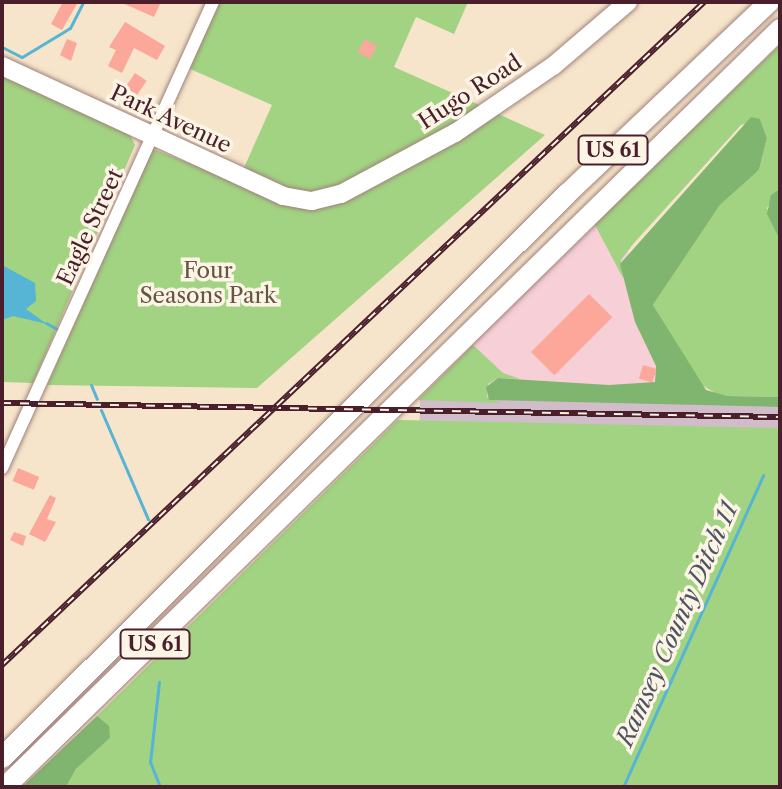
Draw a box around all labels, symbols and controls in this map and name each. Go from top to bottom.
street label: Hugo Road [414,49,526,135]
street label: Park Avenue [106,79,236,159]
road number: US 61 [577,134,649,166]
street label: Eagle Street [52,165,128,289]
park label: Four Seasons Park [139,257,277,308]
water label: Ramsey County Ditch 11 [610,497,744,751]
road number: US 61 [119,628,191,660]

